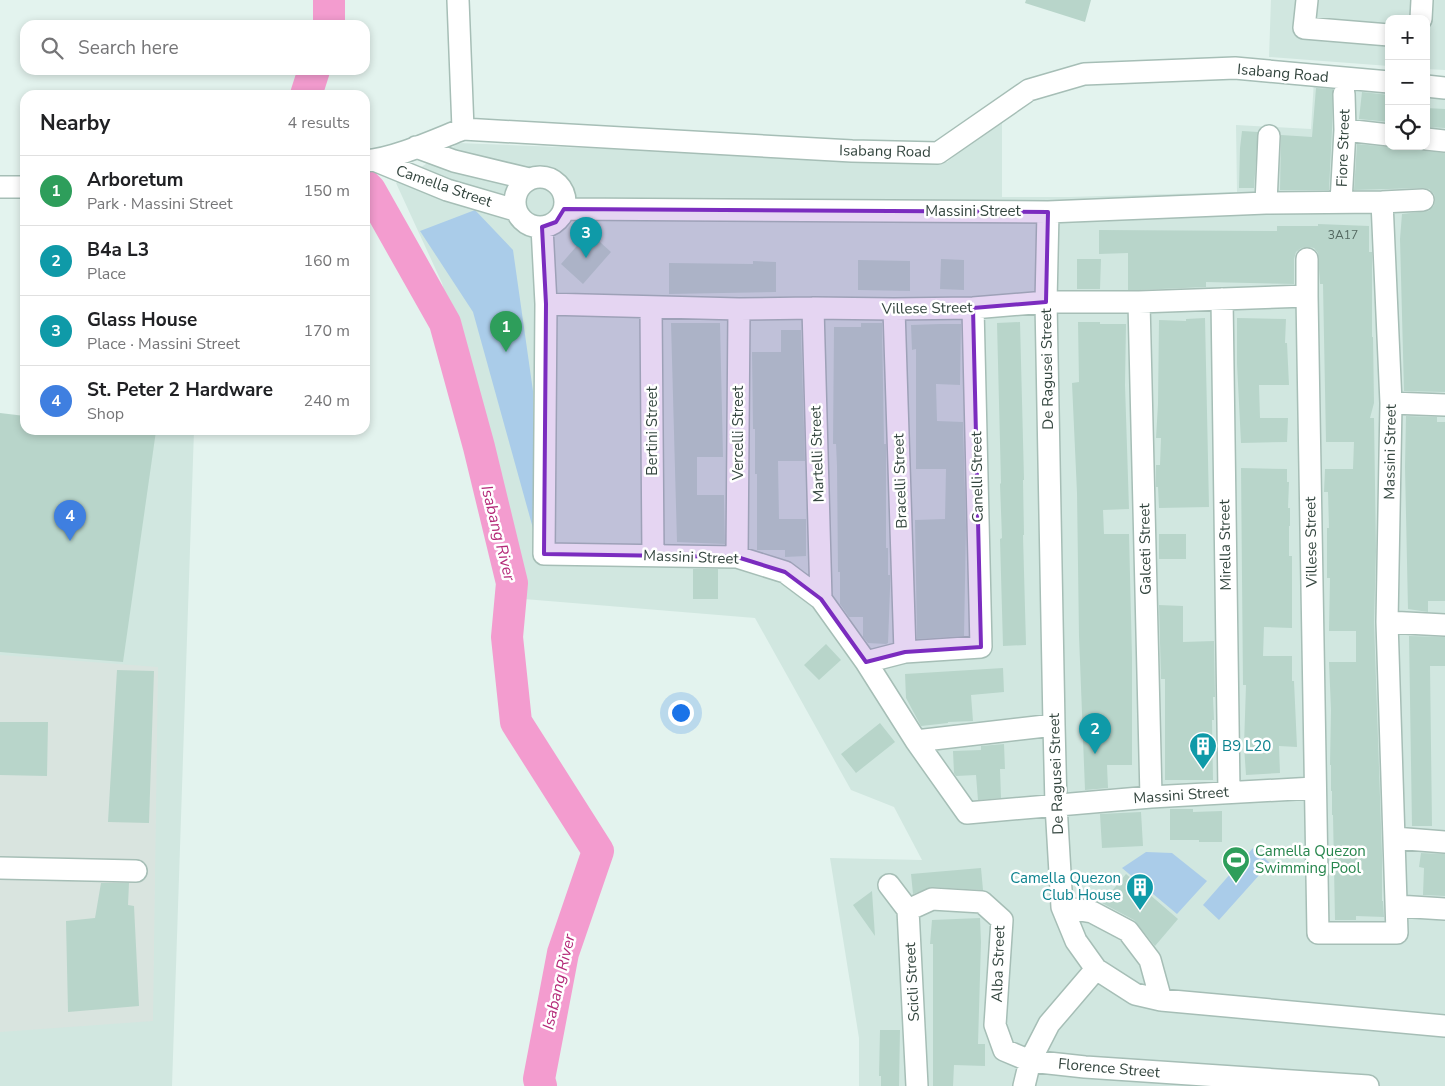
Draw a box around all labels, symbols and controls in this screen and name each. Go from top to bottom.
map controls [1385,15,1430,150]
button: + [1385,15,1430,60]
search box [20,20,370,75]
icon: search [38,34,66,62]
text: Search here [78,35,179,61]
street label: Isabang Road [1236,59,1330,87]
button: − [1385,60,1430,105]
button: locate [1385,105,1430,150]
street label: Fiore Street [1332,108,1354,187]
text: Nearby [40,109,110,137]
text: 4 results [288,112,350,134]
street label: Isabang Road [839,140,931,162]
street label: Camella Street [393,160,495,212]
text: Arboretum [87,167,183,193]
text: 1 [51,180,61,202]
text: 150 m [303,180,350,202]
text: Park · Massini Street [87,193,233,215]
street label: Massini Street [925,201,1021,221]
pin: 3 [570,217,602,258]
house number: 3A17 [1328,227,1358,243]
text: B4a L3 [87,237,149,263]
text: 2 [51,250,61,272]
text: 160 m [303,250,350,272]
text: Place [87,263,126,285]
street label: Villese Street [881,297,973,319]
text: Glass House [87,307,197,333]
street label: De Ragusei Street [1036,307,1058,430]
pin: 1 [490,311,522,352]
text: 3 [51,320,61,342]
text: 170 m [303,320,350,342]
text: Place · Massini Street [87,333,240,355]
text: St. Peter 2 Hardware [87,377,273,403]
street label: Vercelli Street [728,385,748,481]
street label: Bertini Street [642,386,662,476]
text: 4 [51,390,61,412]
text: 240 m [303,390,350,412]
text: Shop [87,403,124,425]
street label: Massini Street [1379,403,1401,500]
street label: Martelli Street [805,405,829,503]
street label: Canelli Street [966,430,988,523]
street label: Bracelli Street [888,432,912,529]
water label: Isabang River [476,483,521,584]
street label: Villese Street [1300,496,1322,588]
street label: Mirella Street [1214,498,1236,591]
pin: 4 [54,500,86,541]
street label: Galceti Street [1134,502,1156,595]
street label: Massini Street [643,545,740,569]
your location [668,700,694,726]
street label: De Ragusei Street [1044,712,1068,835]
pin: 2 [1079,713,1111,754]
building icon: B9 L20 [1188,731,1218,770]
place label: B9 L20 [1222,736,1271,756]
street label: Massini Street [1133,782,1230,808]
place label: Camella Quezon Swimming Pool [1255,841,1366,878]
sports icon: Camella Quezon Swimming Pool [1221,845,1251,884]
place label: Camella Quezon Club House [1010,868,1121,905]
building icon: Camella Quezon Club House [1125,872,1155,911]
street label: Alba Street [987,925,1009,1003]
water label: Isabang River [537,931,581,1032]
street label: Scicli Street [900,941,924,1022]
street label: Florence Street [1057,1054,1162,1082]

